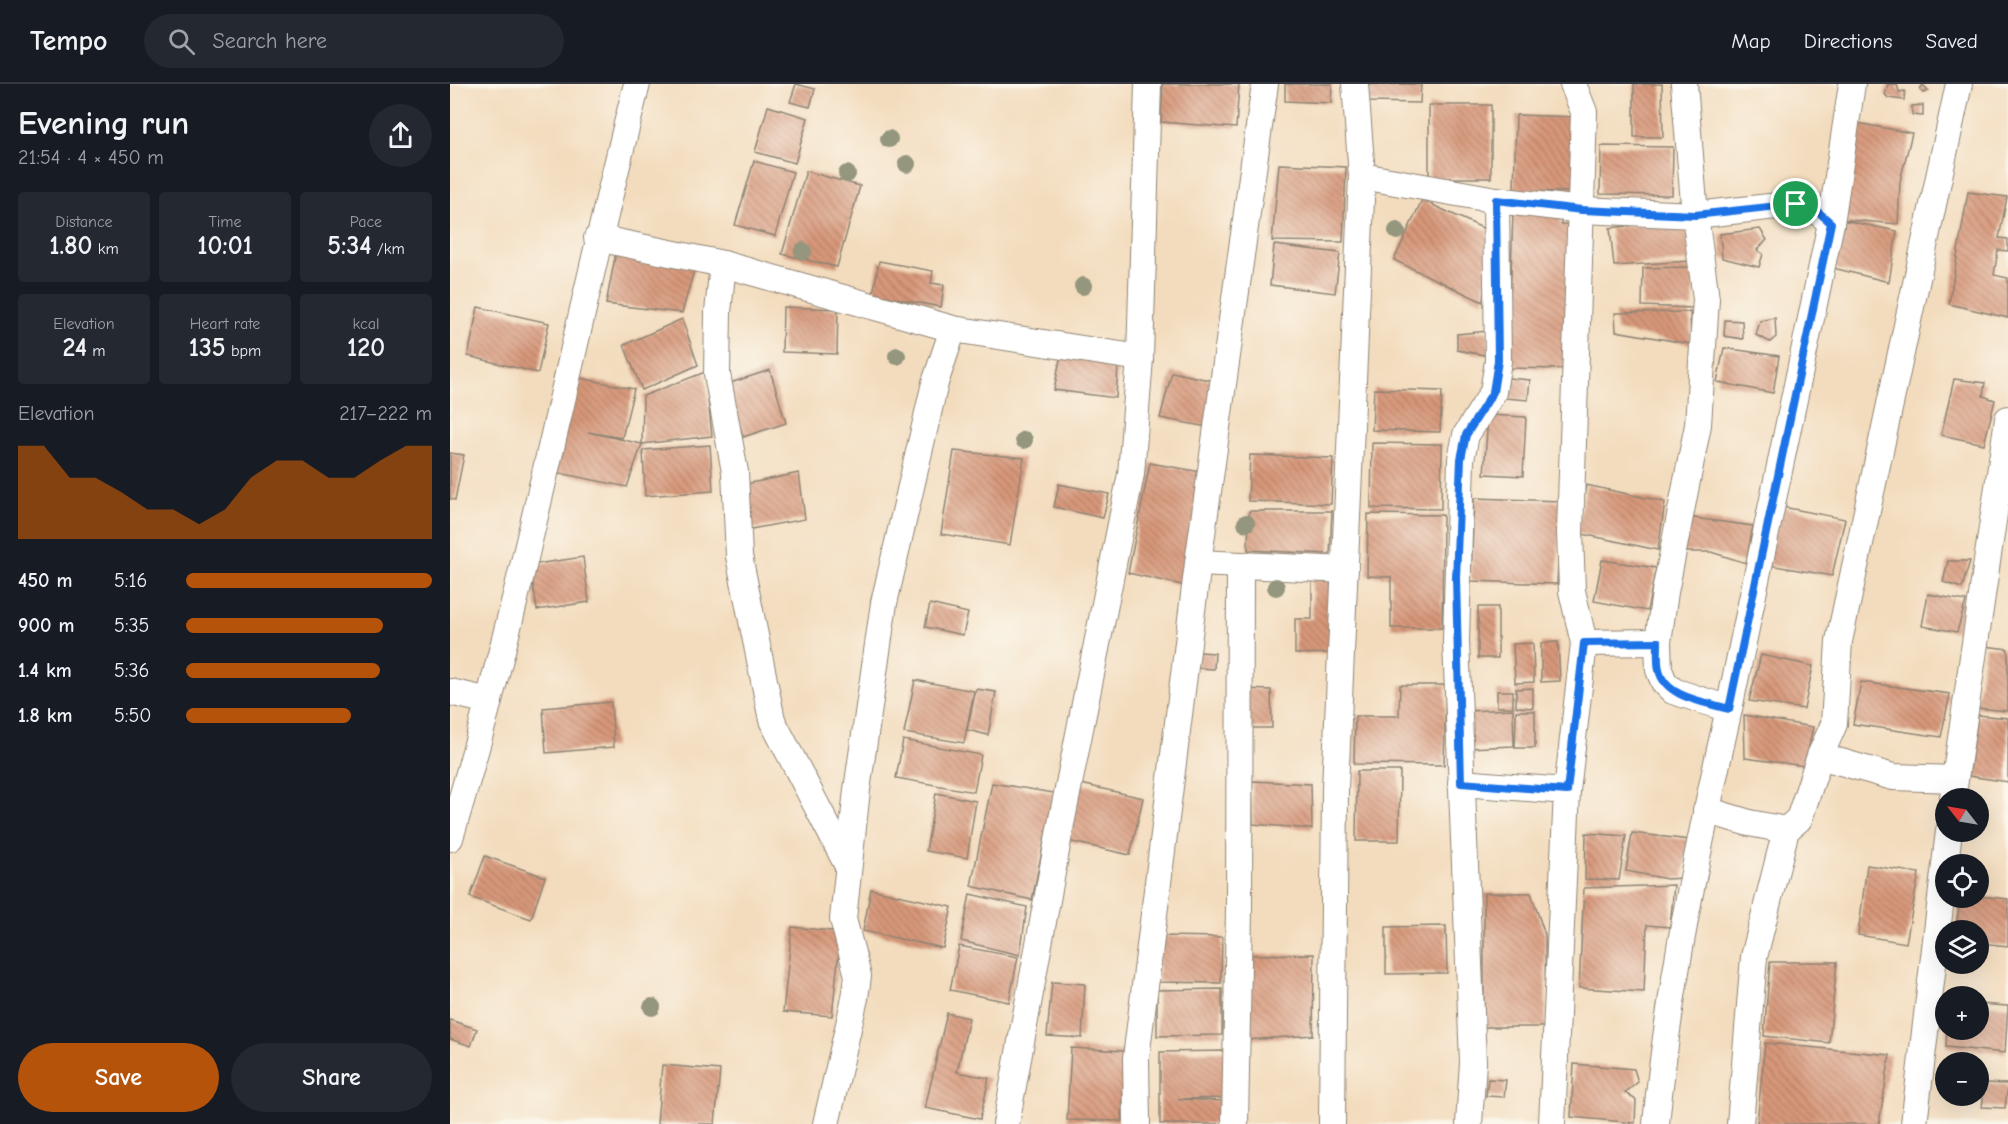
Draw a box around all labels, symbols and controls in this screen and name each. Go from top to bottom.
search box [144,14,564,68]
text: Tempo [30,25,108,57]
icon: search [165,25,198,58]
text: Search here [213,28,327,54]
text: Map [1731,29,1771,53]
text: Directions [1804,29,1893,53]
text: Saved [1926,29,1978,53]
text: Evening run [18,104,189,142]
button: share [369,104,432,167]
text: 21:54 · 4 × 450 m [18,146,164,169]
pin [1770,178,1821,229]
icon: arrive [1779,187,1812,220]
text: Distance [55,213,113,231]
text: Time [208,213,242,231]
text: Pace [350,213,382,231]
text: 1.80 [49,231,92,261]
text: 10:01 [197,231,253,261]
text: 5:34 [327,231,371,261]
text: km [92,240,119,258]
text: /km [371,240,405,258]
text: Elevation [53,315,115,333]
text: Heart rate [190,315,260,333]
text: kcal [353,315,379,333]
text: 24 [63,333,87,363]
text: 135 [189,333,226,363]
text: 120 [347,333,385,363]
text: m [87,342,105,360]
text: bpm [226,342,261,360]
text: Elevation [18,402,95,425]
text: 217–222 m [339,402,432,425]
text: 450 m [18,569,72,592]
text: 5:16 [114,569,147,592]
text: 900 m [18,614,74,637]
text: 5:35 [114,614,149,637]
text: 1.4 km [18,659,72,682]
text: 5:36 [114,659,149,682]
text: 1.8 km [18,704,73,727]
text: 5:50 [114,704,151,727]
north arrow [1935,788,1989,842]
map controls [1935,788,1989,1106]
button: locate [1935,854,1989,908]
button: layers [1935,920,1989,974]
button: + [1935,986,1989,1040]
button: Save [18,1043,219,1112]
button: Share [231,1043,432,1112]
button: − [1935,1052,1989,1106]

